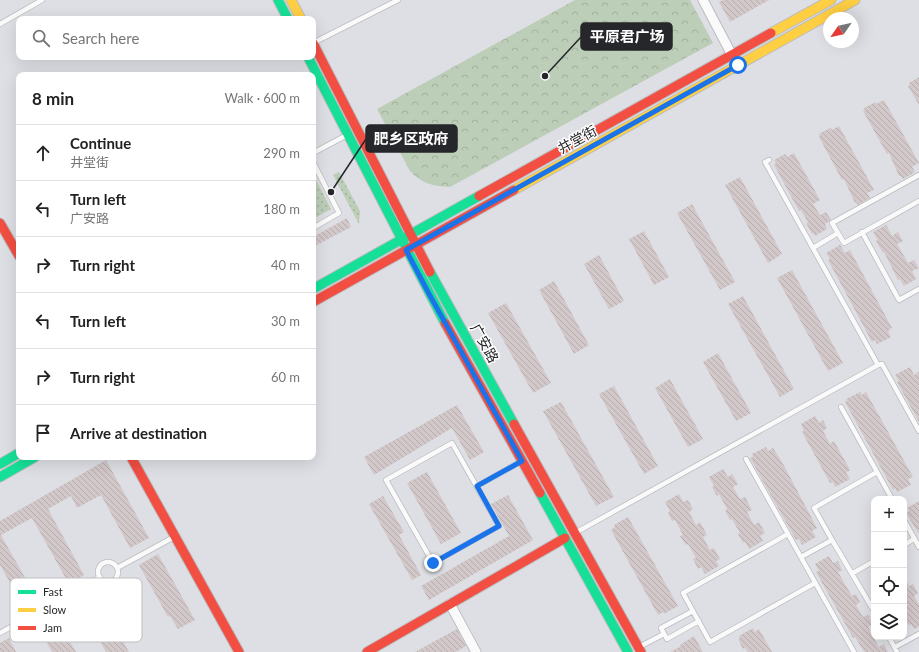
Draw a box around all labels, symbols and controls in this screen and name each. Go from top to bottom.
north arrow [823,12,859,48]
search box [16,16,316,60]
callout: 平原君广场 [581,23,672,50]
icon: search [30,27,52,49]
text: 平原君广场 [589,27,665,45]
text: Search here [62,29,139,47]
route start [729,56,747,74]
text: 8 min [32,88,74,109]
text: Walk · 600 m [224,90,300,106]
street label: 井堂街 [555,121,599,157]
callout: 肥乡区政府 [366,125,457,152]
text: 肥乡区政府 [373,129,449,147]
text: Continue [70,134,131,152]
icon: ahead [32,142,54,164]
text: 290 m [263,145,300,161]
text: 井堂街 [70,154,109,170]
text: Turn left [70,190,126,208]
icon: left [32,198,54,220]
text: 180 m [263,201,300,217]
text: 广安路 [70,210,109,226]
icon: right [32,254,54,276]
text: Turn right [70,256,135,274]
text: 40 m [271,257,300,273]
icon: left [32,310,54,332]
text: Turn left [70,312,126,330]
text: 30 m [271,313,300,329]
street label: 广安路 [467,321,503,365]
icon: right [32,366,54,388]
text: Turn right [70,368,135,386]
text: 60 m [271,369,300,385]
icon: arrive [32,422,54,444]
text: Arrive at destination [70,424,207,442]
map controls [871,496,907,640]
button: + [871,496,907,532]
button: − [871,532,907,568]
route end [424,554,442,572]
button: locate [871,568,907,604]
legend [10,578,142,642]
text: Fast [43,585,63,598]
text: Slow [43,603,67,616]
button: layers [871,604,907,640]
text: Jam [43,621,62,634]

